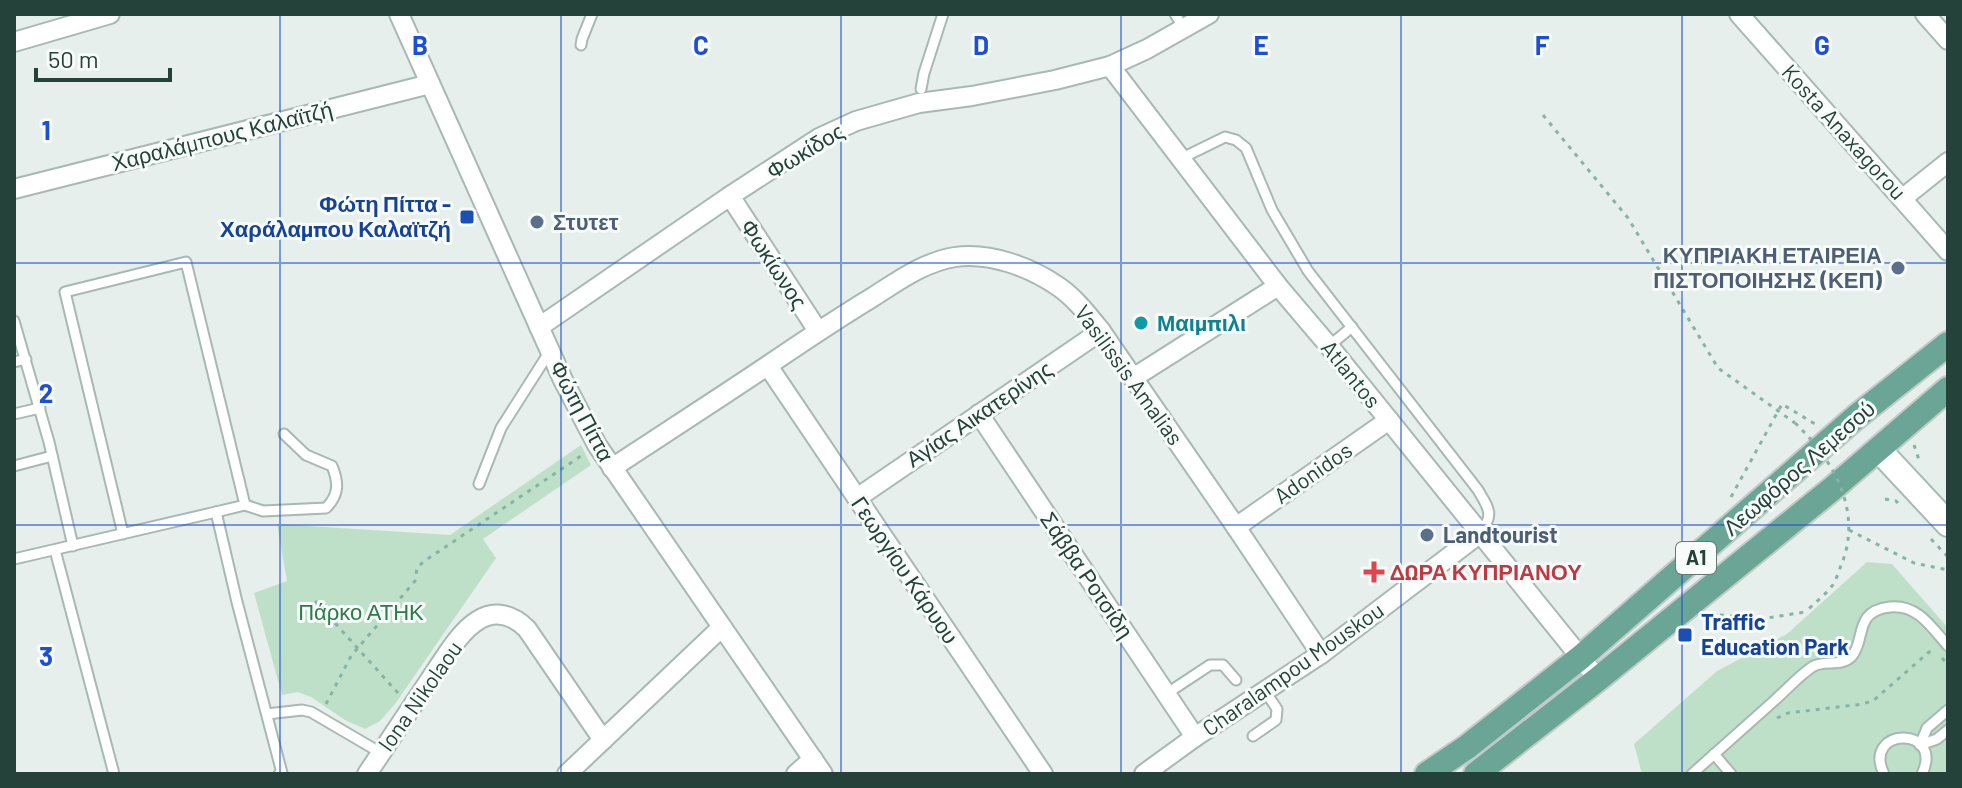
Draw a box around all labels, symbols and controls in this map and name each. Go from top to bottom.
text: B [412,29,428,60]
text: C [693,29,709,60]
text: D [973,29,989,60]
text: E [1253,29,1269,60]
text: F [1535,29,1550,60]
text: G [1814,29,1830,60]
scale bar [36,32,170,82]
text: 50 m [48,44,99,73]
street label: Kosta Anaxagorou [1777,58,1912,204]
street label: Χαραλάμπους Καλαϊτζή [109,95,335,176]
text: 1 [41,114,51,145]
street label: Φωκίδος [761,117,848,183]
place label: Φώτη Πίττα - Χαράλαμπου Καλαϊτζή [220,190,451,242]
marker: Φώτη Πίττα - Χαράλαμπου Καλαϊτζή [458,208,476,226]
place label: Στυτετ [553,208,619,234]
marker: Στυτετ [528,213,546,231]
street label: Φωκίωνος [736,214,813,313]
place label: ΚΥΠΡΙΑΚΗ ΕΤΑΙΡΕΙΑ ΠΙΣΤΟΠΟΙΗΣΗΣ (ΚΕΠ) [1653,241,1882,292]
marker: ΚΥΠΡΙΑΚΗ ΕΤΑΙΡΕΙΑ ΠΙΣΤΟΠΟΙΗΣΗΣ (ΚΕΠ) [1889,259,1907,277]
street label: Vasilissis Amalias [1070,299,1189,449]
place label: Μαιμπιλι [1157,309,1246,335]
marker: Μαιμπιλι [1132,314,1150,332]
street label: Atlantos [1317,334,1387,412]
street label: Αγίας Αικατερίνης [900,355,1057,472]
street label: Φώτη Πίττα [545,356,620,466]
text: 2 [39,377,53,408]
street label: Λεωφόρος Λεμεσού [1717,394,1880,541]
street label: Adonidos [1268,436,1356,508]
street label: Γεωργίου Κάρυου [846,491,965,649]
street label: Σάββα Ροτσίδη [1035,506,1140,643]
place label: Landtourist [1443,521,1558,547]
marker: Landtourist [1418,526,1436,544]
road number: A1 [1676,542,1716,574]
place label: ΔΩΡΑ ΚΥΠΡΙΑΝΟΥ [1390,558,1582,584]
marker: ΔΩΡΑ ΚΥΠΡΙΑΝΟΥ [1365,563,1383,581]
street label: Charalampou Mouskou [1197,596,1388,740]
park label: Πάρκο ΑΤΗΚ [298,598,424,625]
place label: Traffic Education Park [1701,608,1849,659]
marker: Traffic Education Park [1676,626,1694,644]
street label: Iona Nikolaou [372,635,467,755]
text: 3 [39,640,53,671]

